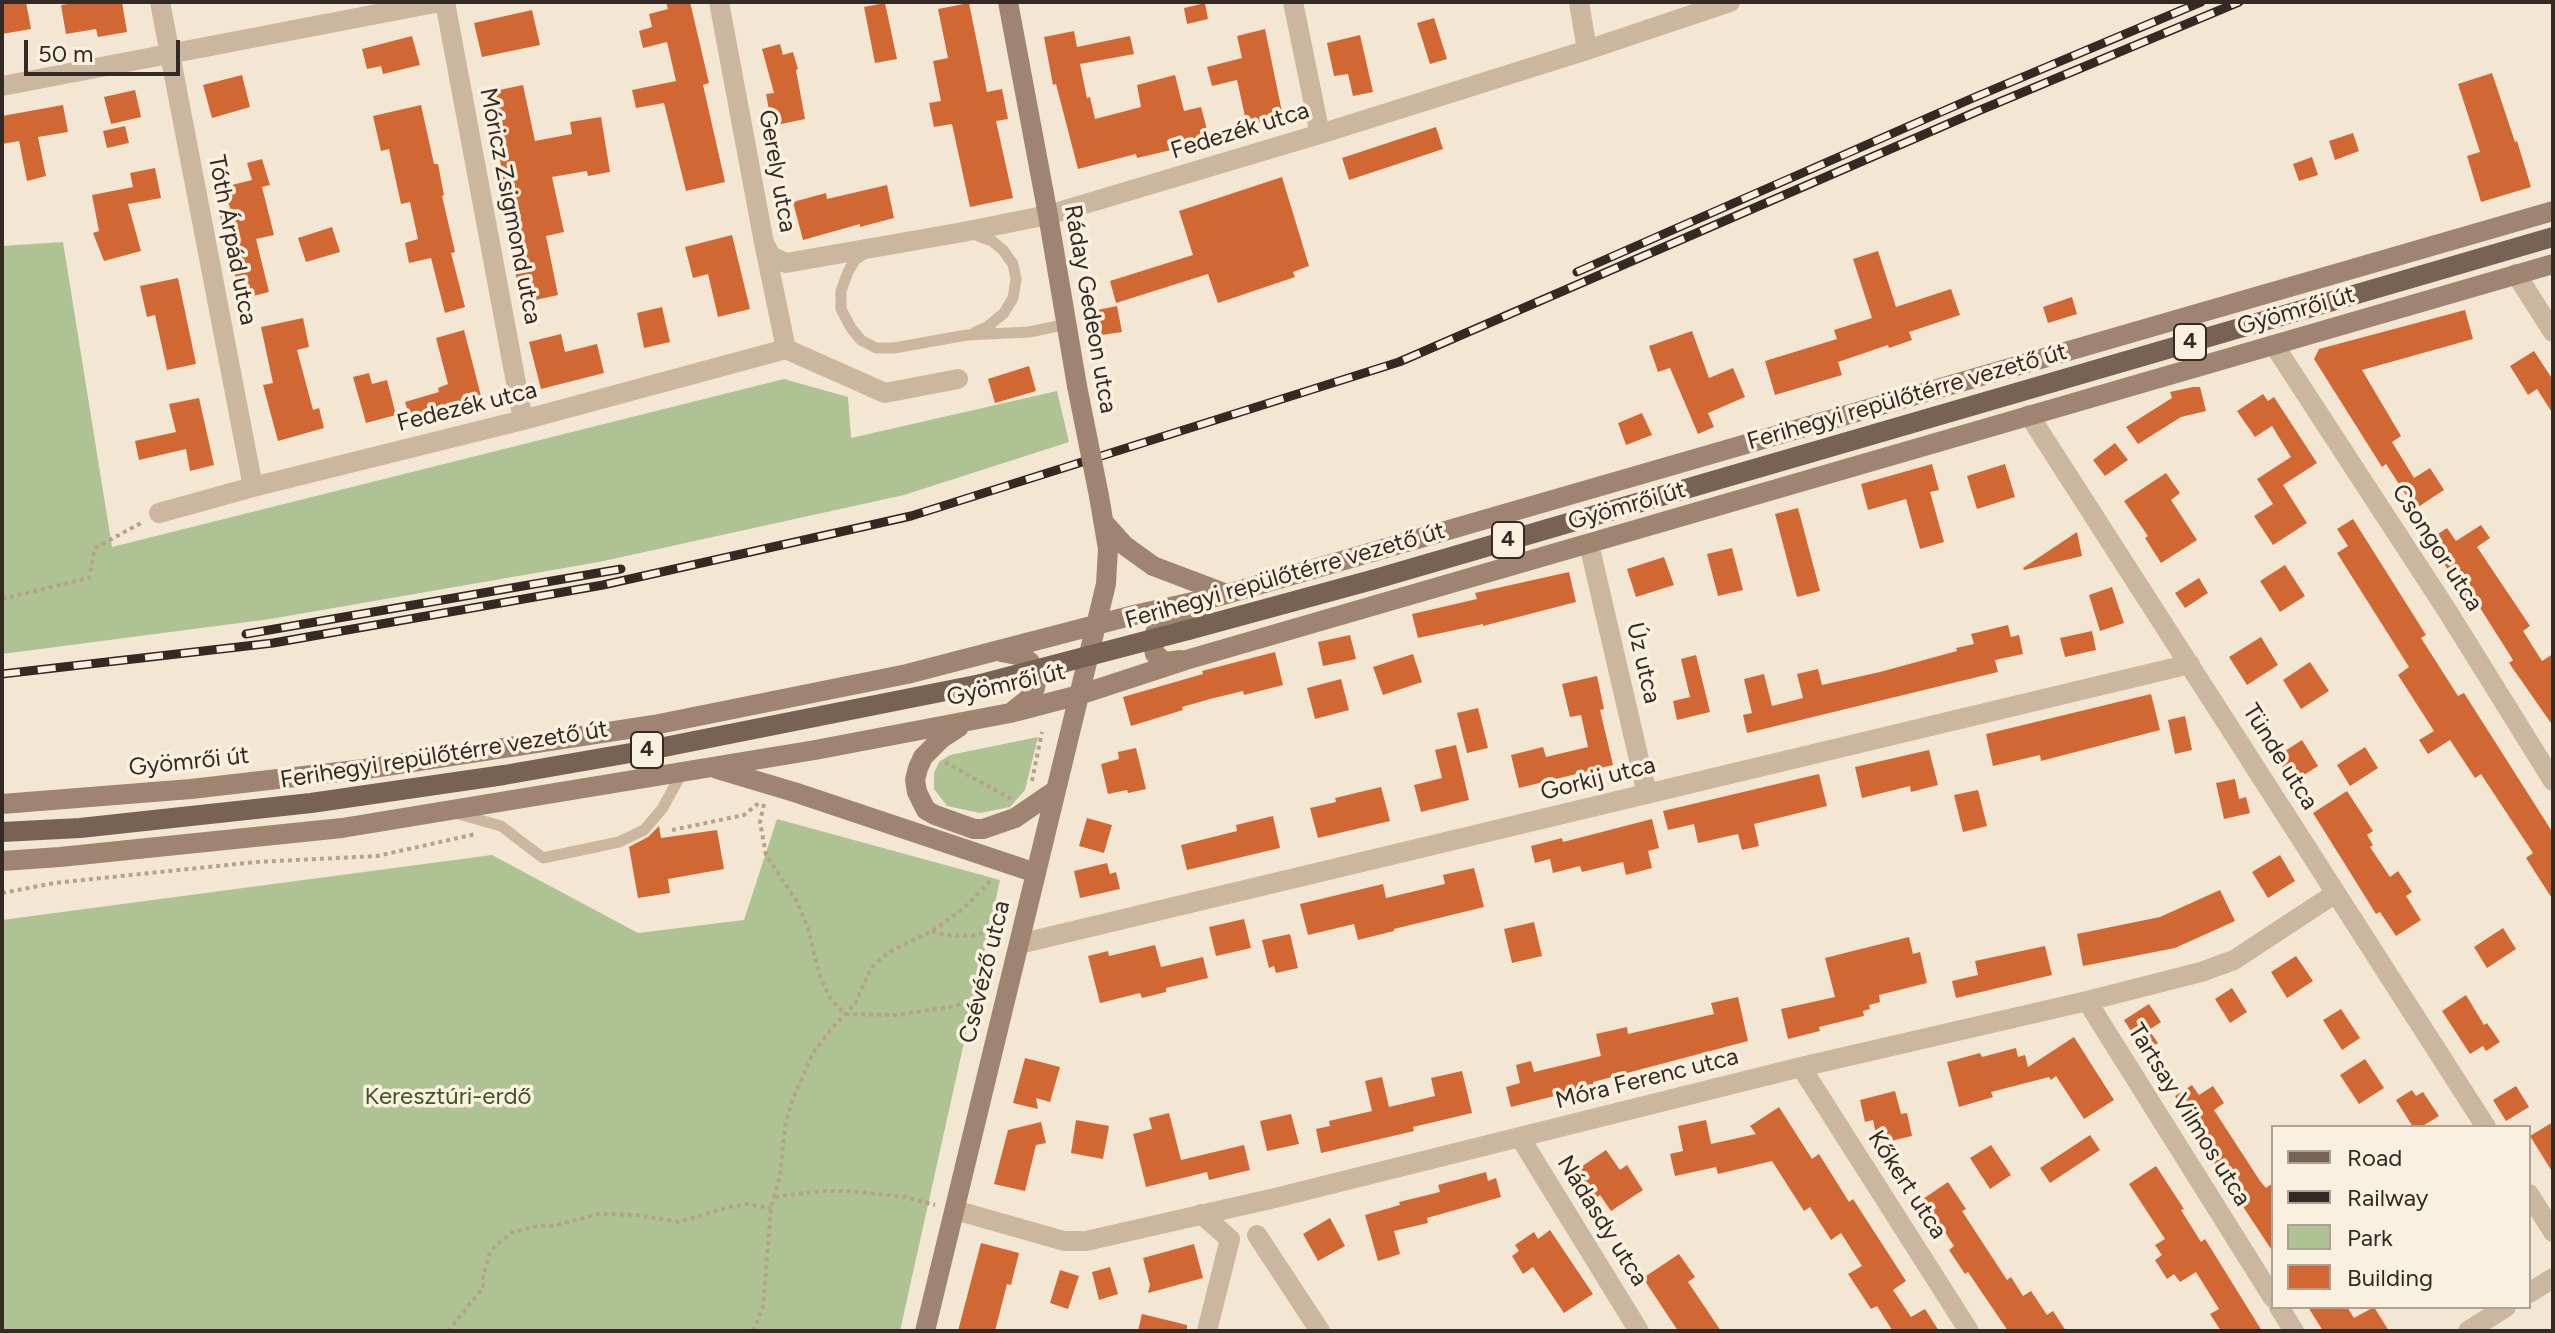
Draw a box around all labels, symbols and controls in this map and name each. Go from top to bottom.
scale bar [28,24,184,74]
text: 50 m [38,39,94,68]
street label: Móricz Zsigmond utca [473,85,547,327]
street label: Fedezék utca [1167,96,1313,166]
street label: Gerely utca [752,107,802,235]
street label: Tóth Árpád utca [201,153,263,327]
street label: Ráday Gedeon utca [1057,202,1123,416]
street label: Gyömrői út [2234,280,2358,342]
road number: 4 [2174,324,2206,360]
street label: Ferihegyi repülőtérre vezető út [1744,338,2070,456]
street label: Fedezék utca [394,376,540,438]
street label: Gyömrői út [1565,475,1689,537]
street label: Csongor utca [2385,479,2489,617]
street label: Ferihegyi repülőtérre vezető út [1122,517,1448,635]
road number: 4 [1492,522,1524,558]
street label: Úz utca [1620,620,1666,706]
street label: Gyömrői út [944,657,1068,713]
street label: Tünde utca [2236,699,2324,815]
street label: Ferihegyi repülőtérre vezető út [278,715,610,795]
road number: 4 [631,732,663,768]
street label: Gyömrői út [127,741,251,783]
street label: Gorkij utca [1538,751,1658,807]
street label: Csévéző utca [953,898,1017,1046]
street label: Tartsay Vilmos utca [2121,1019,2257,1211]
street label: Móra Ferenc utca [1552,1042,1742,1116]
park label: Keresztúri-erdő [364,1083,532,1111]
street label: Kőkert utca [1861,1125,1953,1245]
legend [2271,1125,2531,1309]
text: Road [2347,1143,2402,1172]
street label: Nádasdy utca [1550,1150,1654,1292]
text: Railway [2347,1183,2428,1212]
text: Park [2347,1223,2393,1252]
text: Building [2347,1263,2433,1292]

